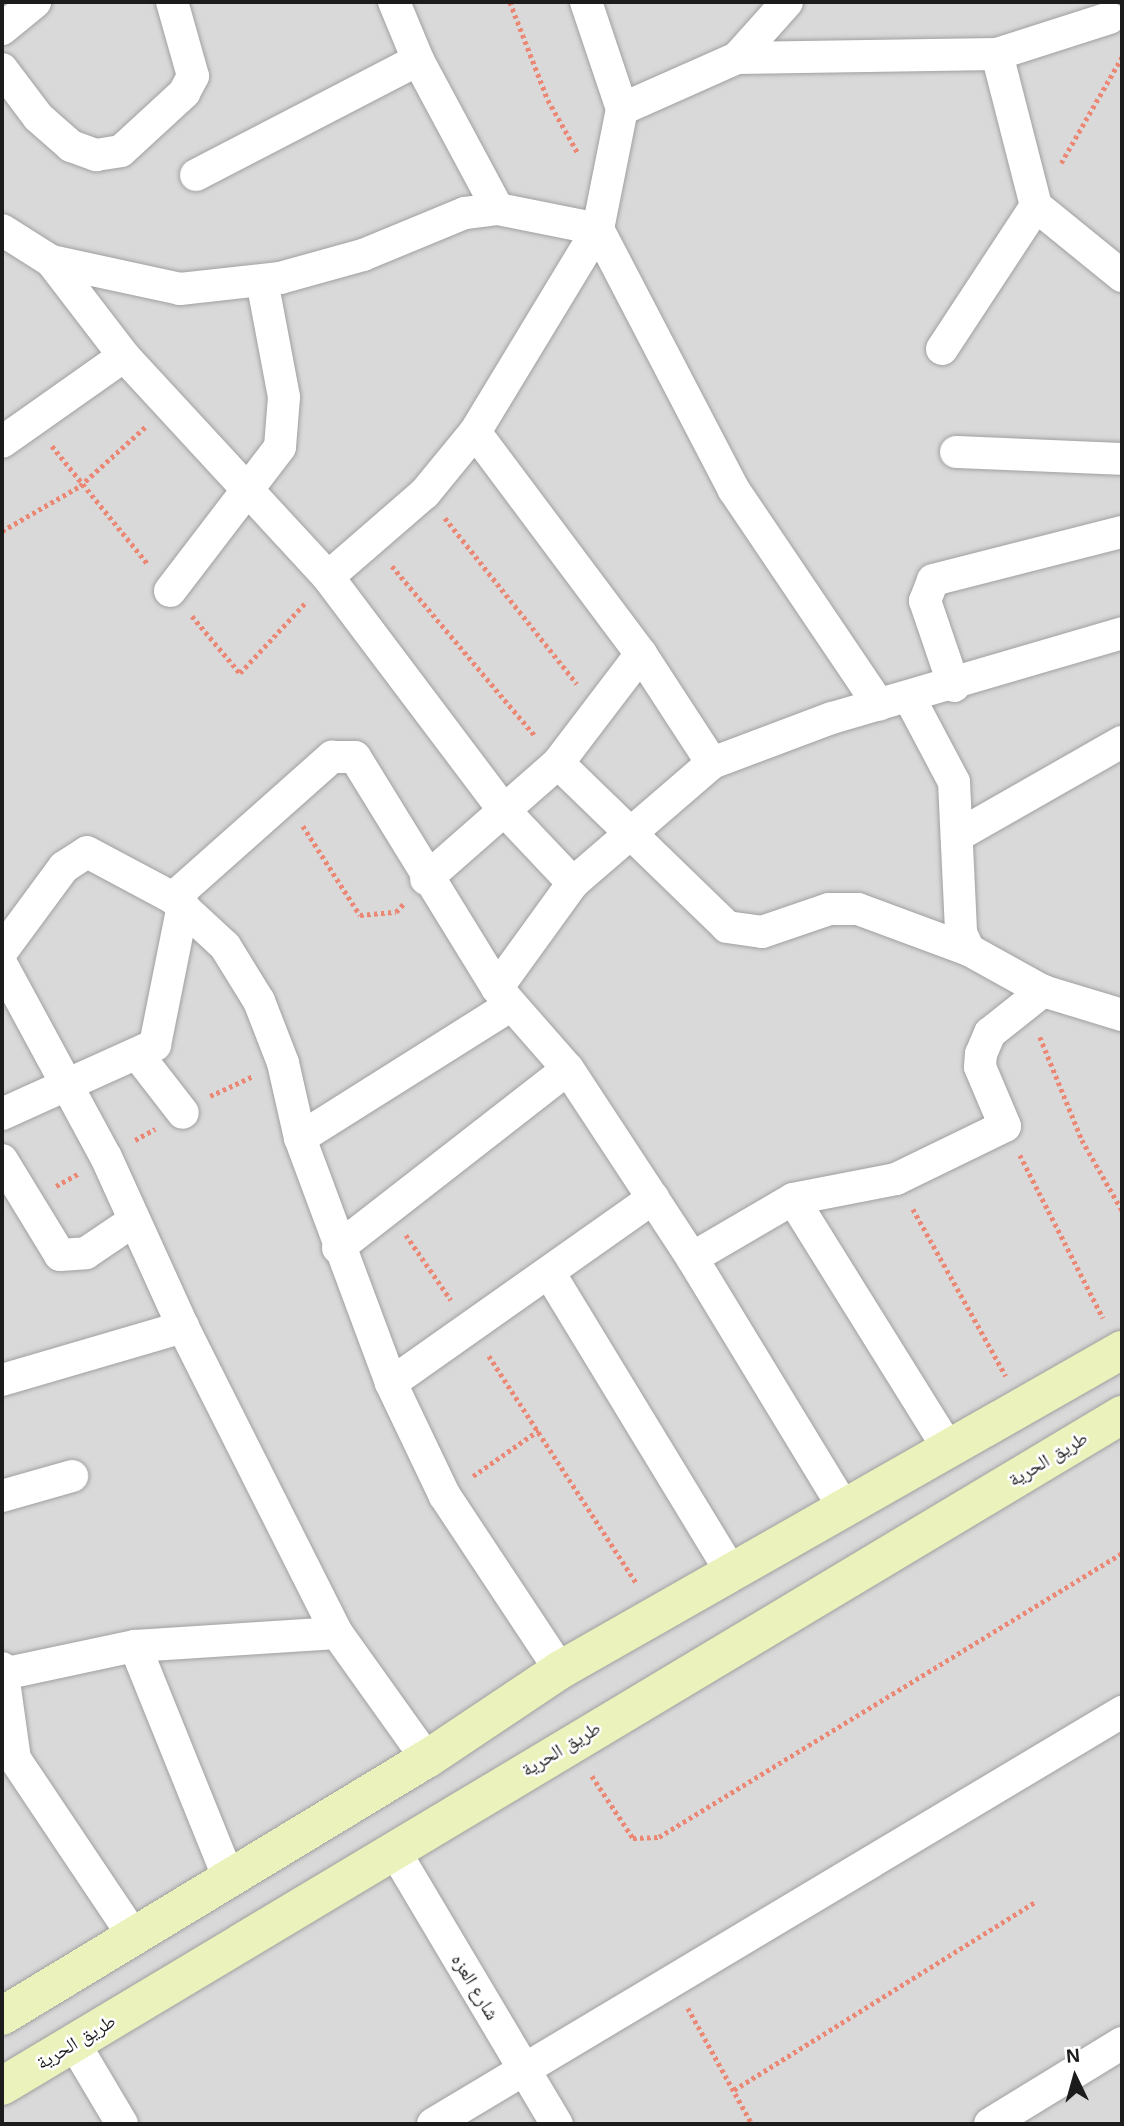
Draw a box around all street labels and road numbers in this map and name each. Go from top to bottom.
street label: طريق الحرية [1004,1427,1092,1491]
street label: طريق الحرية [517,1717,605,1781]
street label: شارع العزه [446,1950,504,2024]
street label: طريق الحرية [32,2010,120,2074]

